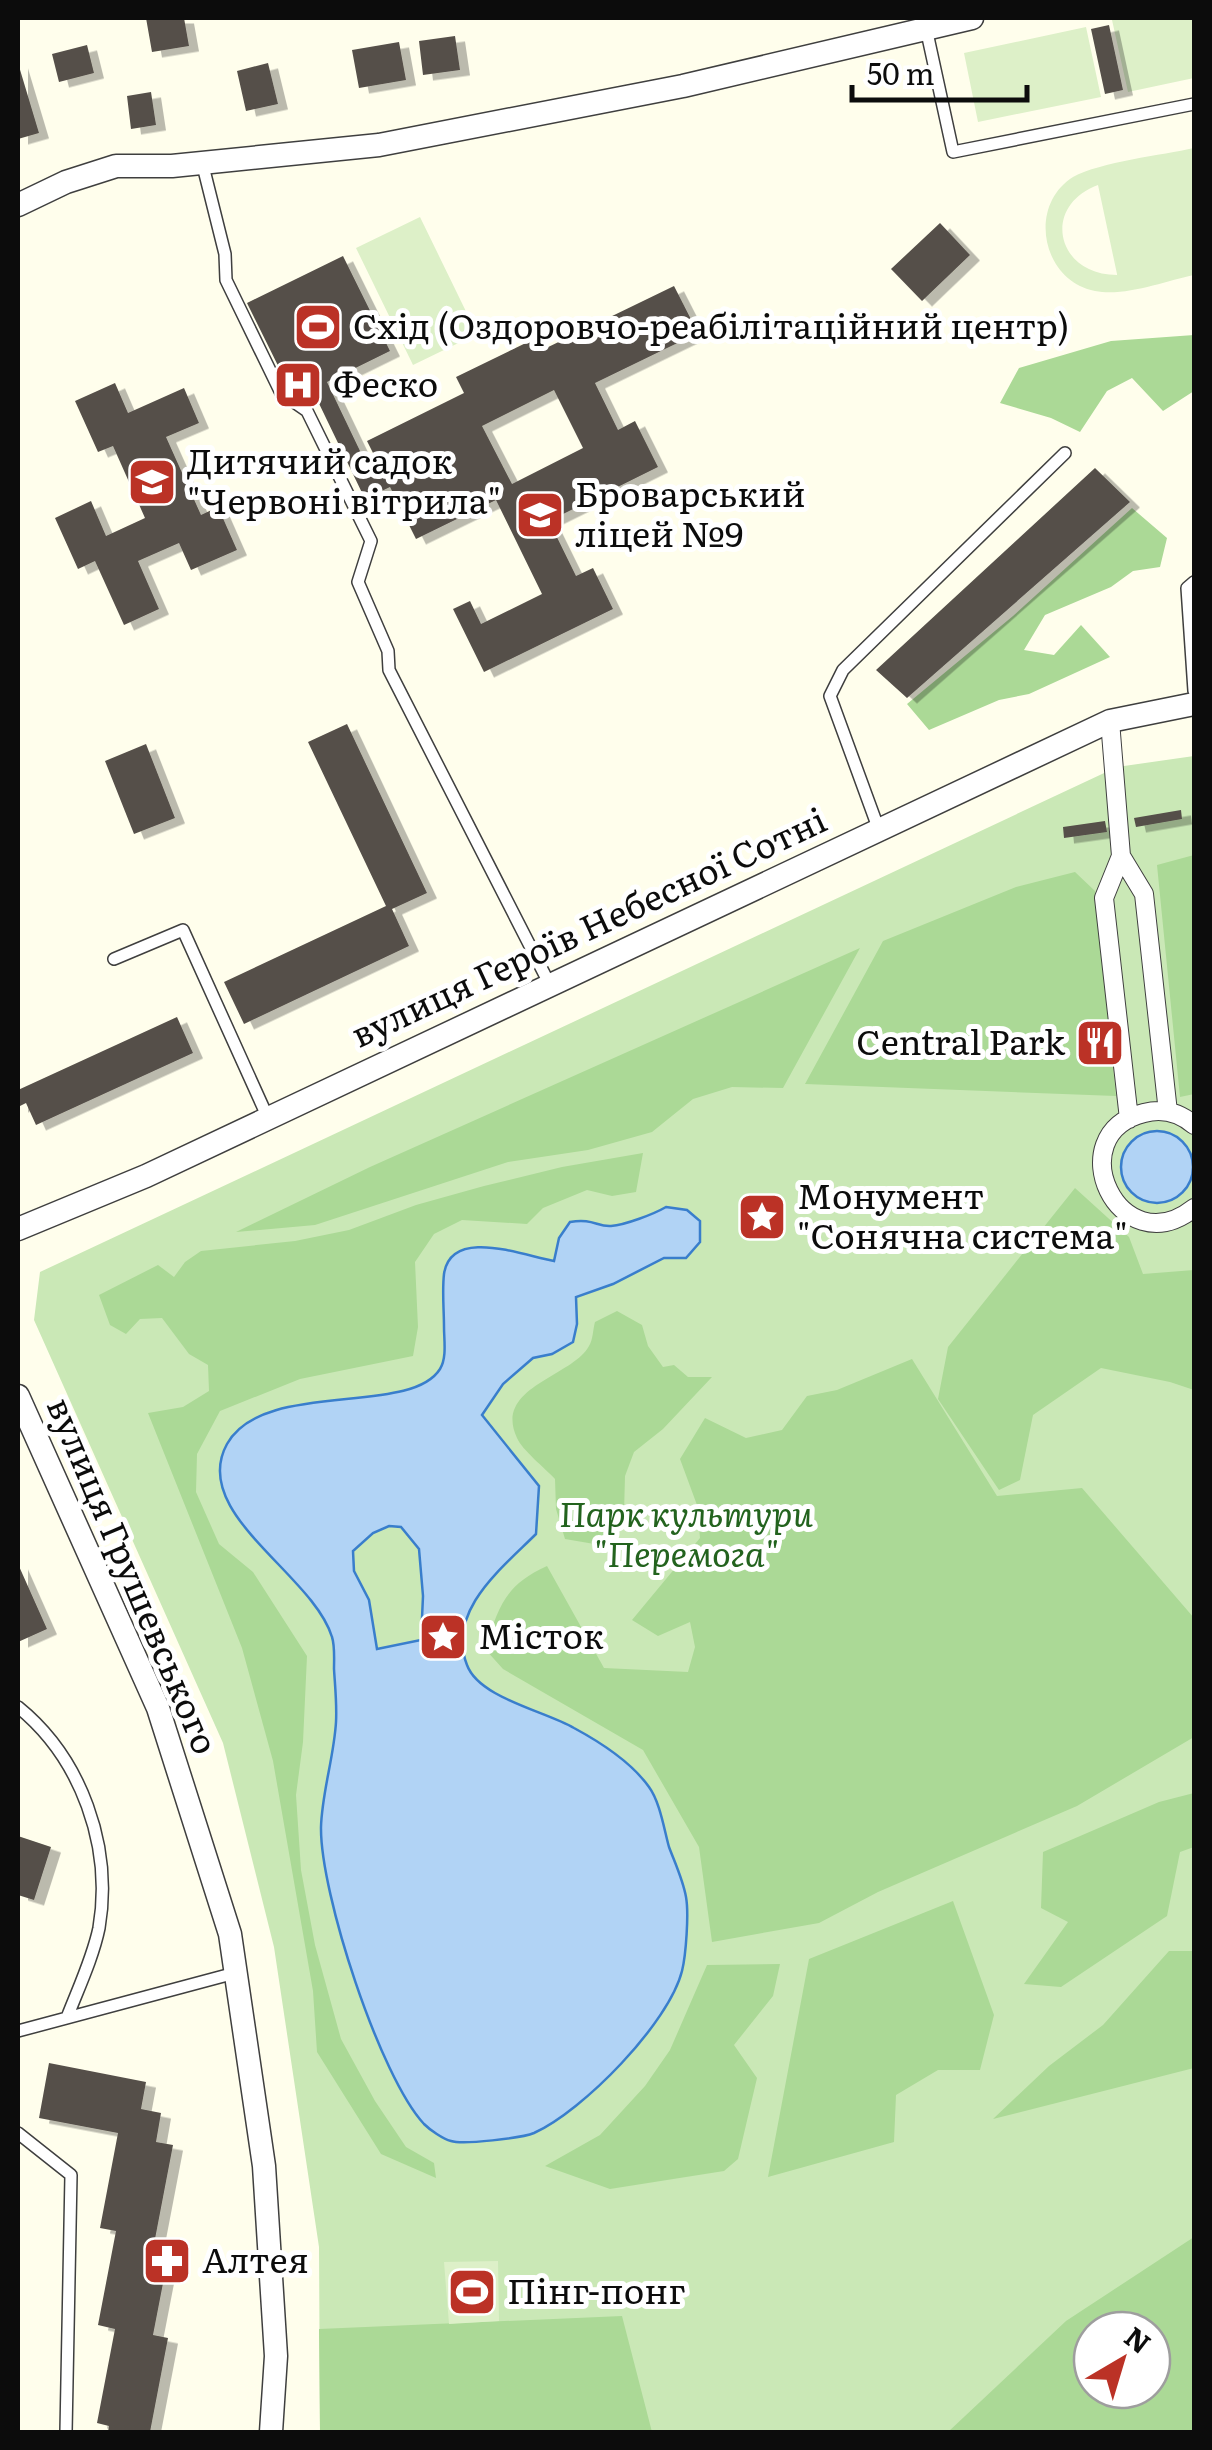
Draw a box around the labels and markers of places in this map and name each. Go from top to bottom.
place label: Схід (Оздоровчо-реабілітаційний центр) [353,298,1069,350]
sports icon: Схід (Оздоровчо-реабілітаційний центр) [292,301,344,353]
place label: Феско [333,356,438,408]
hospital icon: Феско [272,359,324,411]
place label: Дитячий садок "Червоні вітрила" [187,433,501,525]
school or university icon: Дитячий садок "Червоні вітрила" [126,456,178,508]
place label: Броварський ліцей №9 [575,466,806,558]
school or university icon: Броварський ліцей №9 [514,489,566,541]
place label: Central Park [856,1014,1066,1066]
restaurant icon: Central Park [1074,1017,1126,1069]
place label: Монумент "Сонячна система" [797,1168,1128,1260]
place icon: Монумент "Сонячна система" [736,1191,788,1243]
place label: Місток [478,1608,604,1660]
place icon: Місток [417,1611,469,1663]
place label: Алтея [202,2232,309,2284]
pharmacy icon: Алтея [141,2235,193,2287]
place label: Пінг-понг [507,2263,686,2315]
sports icon: Пінг-понг [446,2266,498,2318]

